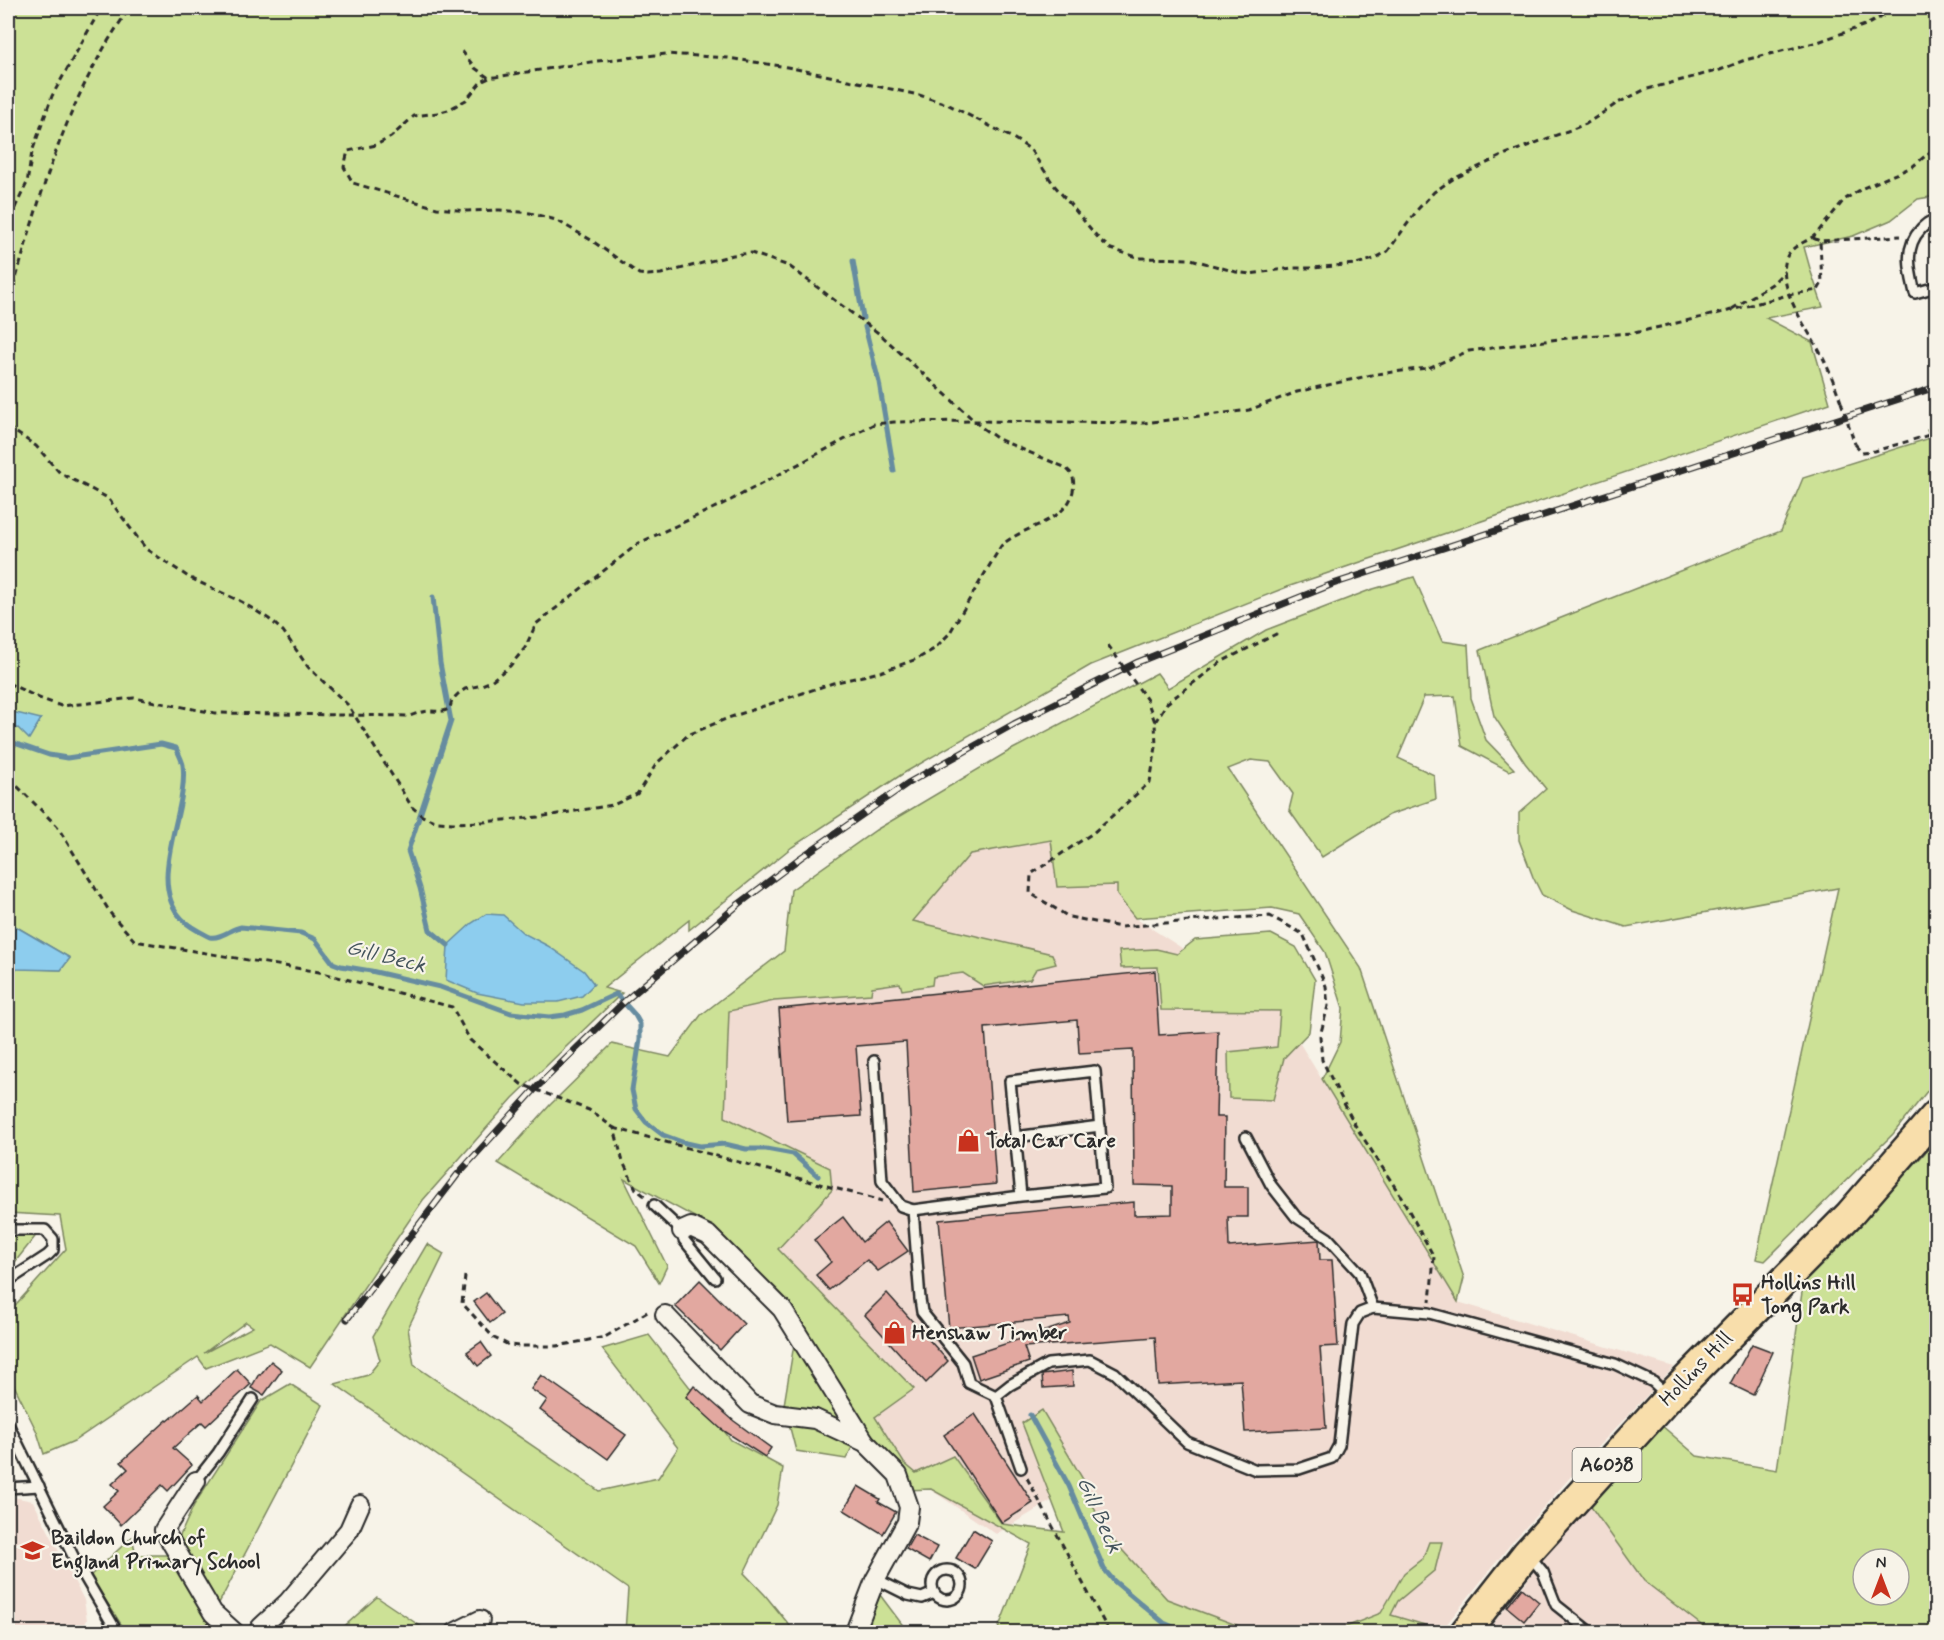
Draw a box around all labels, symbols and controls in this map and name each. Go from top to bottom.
water label: Gill Beck [343,934,429,980]
place label: Total Car Care [986,1127,1116,1155]
shop icon: Total Car Care [955,1128,981,1154]
place label: Hollins Hill Tong Park [1761,1269,1856,1323]
bus stop icon: Hollins Hill Tong Park [1730,1282,1756,1308]
place label: Henshaw Timber [912,1319,1067,1347]
shop icon: Henshaw Timber [881,1320,907,1346]
street label: Hollins Hill [1653,1325,1739,1413]
road number: A6038 [1572,1448,1642,1482]
water label: Gill Beck [1070,1472,1128,1558]
place label: Baildon Church of England Primary School [51,1524,261,1578]
school or university icon: Baildon Church of England Primary School [20,1537,46,1563]
north arrow [1851,1547,1911,1607]
text: N [1876,1553,1886,1574]

